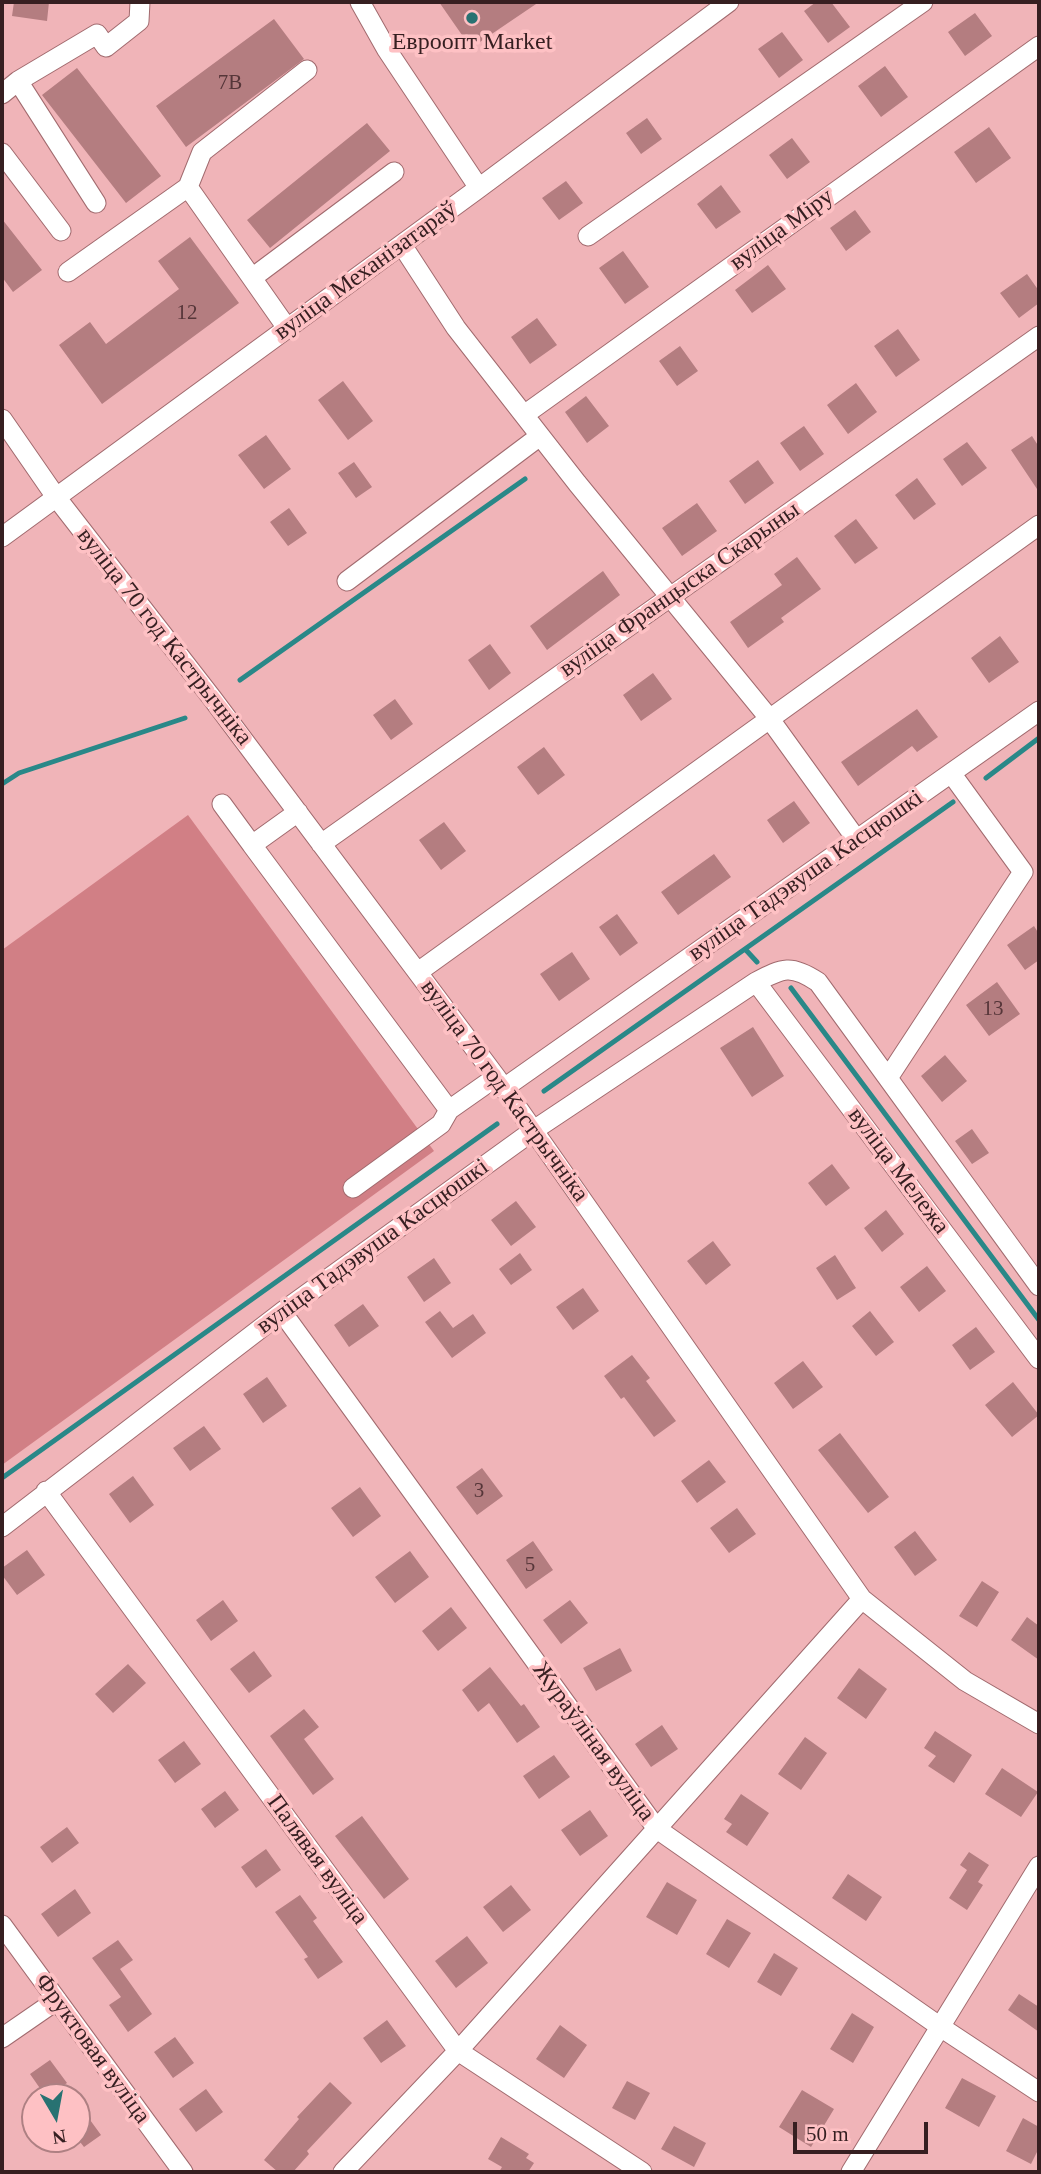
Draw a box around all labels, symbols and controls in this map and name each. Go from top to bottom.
marker: Евроопт Market [464,10,480,26]
place label: Евроопт Market [392,29,552,57]
house number: 7В [218,70,242,96]
street label: вуліца Міру [724,183,840,277]
street label: вуліца Механізатараў [269,195,463,347]
house number: 12 [176,300,198,326]
street label: вуліца Францыска Скарыны [554,496,806,684]
street label: вуліца 70 год Кастрычніка [70,523,258,751]
street label: вуліца Тадэвуша Касцюшкі [683,784,929,968]
street label: вуліца 70 год Кастрычніка [414,974,594,1208]
house number: 13 [982,996,1004,1022]
street label: вуліца Мележа [841,1102,955,1240]
street label: вуліца Тадэвуша Касцюшкі [251,1153,495,1341]
house number: 3 [474,1478,484,1504]
house number: 5 [525,1552,535,1578]
street label: Жураўліная вуліца [526,1657,660,1827]
street label: Палявая вуліца [260,1789,374,1931]
street label: Фруктовая вуліца [28,1968,156,2130]
north arrow [21,2083,91,2153]
scale bar [796,2108,931,2152]
text: 50 m [806,2122,849,2146]
text: N [51,2126,68,2149]

